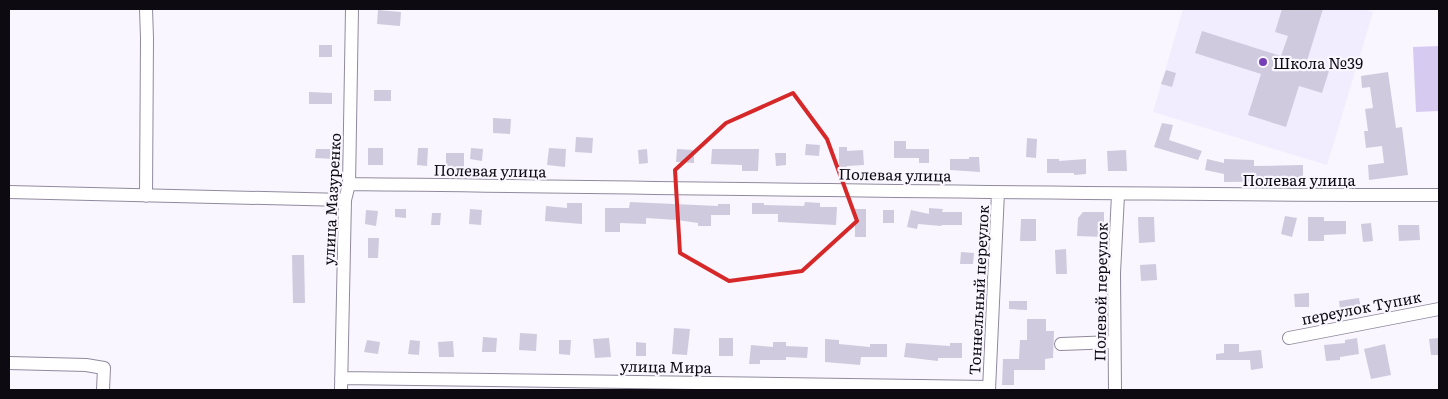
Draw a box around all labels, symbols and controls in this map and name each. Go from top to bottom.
place label: Школа №39 [1273,51,1363,74]
marker: Школа №39 [1257,56,1269,68]
street label: улица Мазуренко [316,132,346,266]
street label: Полевая улица [433,158,548,183]
street label: Полевая улица [838,162,953,187]
street label: Полевая улица [1243,168,1356,191]
street label: Тоннельный переулок [962,204,994,376]
street label: Полевой переулок [1087,222,1113,362]
street label: переулок Тупик [1299,284,1423,330]
street label: улица Мира [620,354,713,378]

